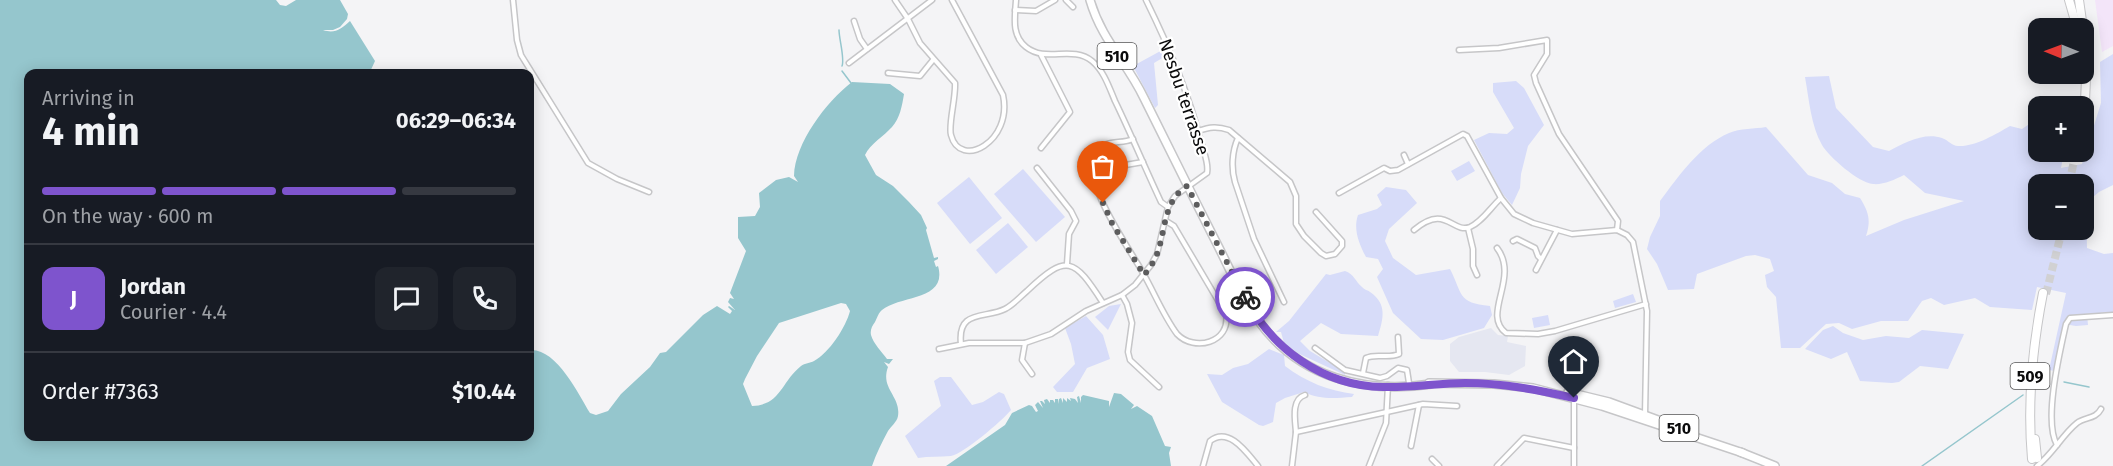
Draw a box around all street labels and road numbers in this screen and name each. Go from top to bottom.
street label: Nesbu terrasse [1154,36,1214,158]
road number: 510 [1098,43,1136,69]
road number: 509 [2010,363,2050,389]
road number: 510 [1660,415,1698,441]

